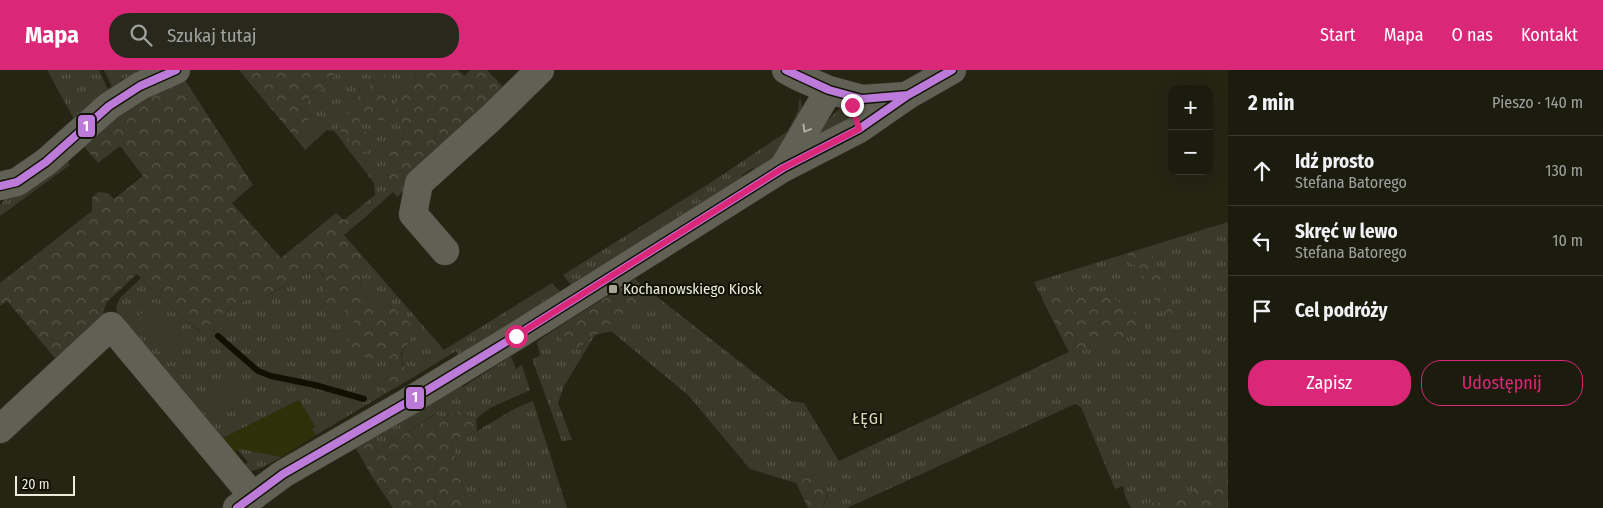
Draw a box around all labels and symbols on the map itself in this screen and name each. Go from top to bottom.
route end [841,94,864,117]
line badge: 1 [77,114,96,138]
text: 1 [83,118,89,135]
one-way arrow [803,124,813,133]
place label: Kochanowskiego Kiosk [623,280,762,298]
marker: Kochanowskiego Kiosk [607,283,619,295]
route start [505,325,528,348]
line badge: 1 [405,386,425,410]
text: 1 [412,389,418,406]
district label: ŁĘGI [852,409,884,428]
scale bar [15,473,75,496]

